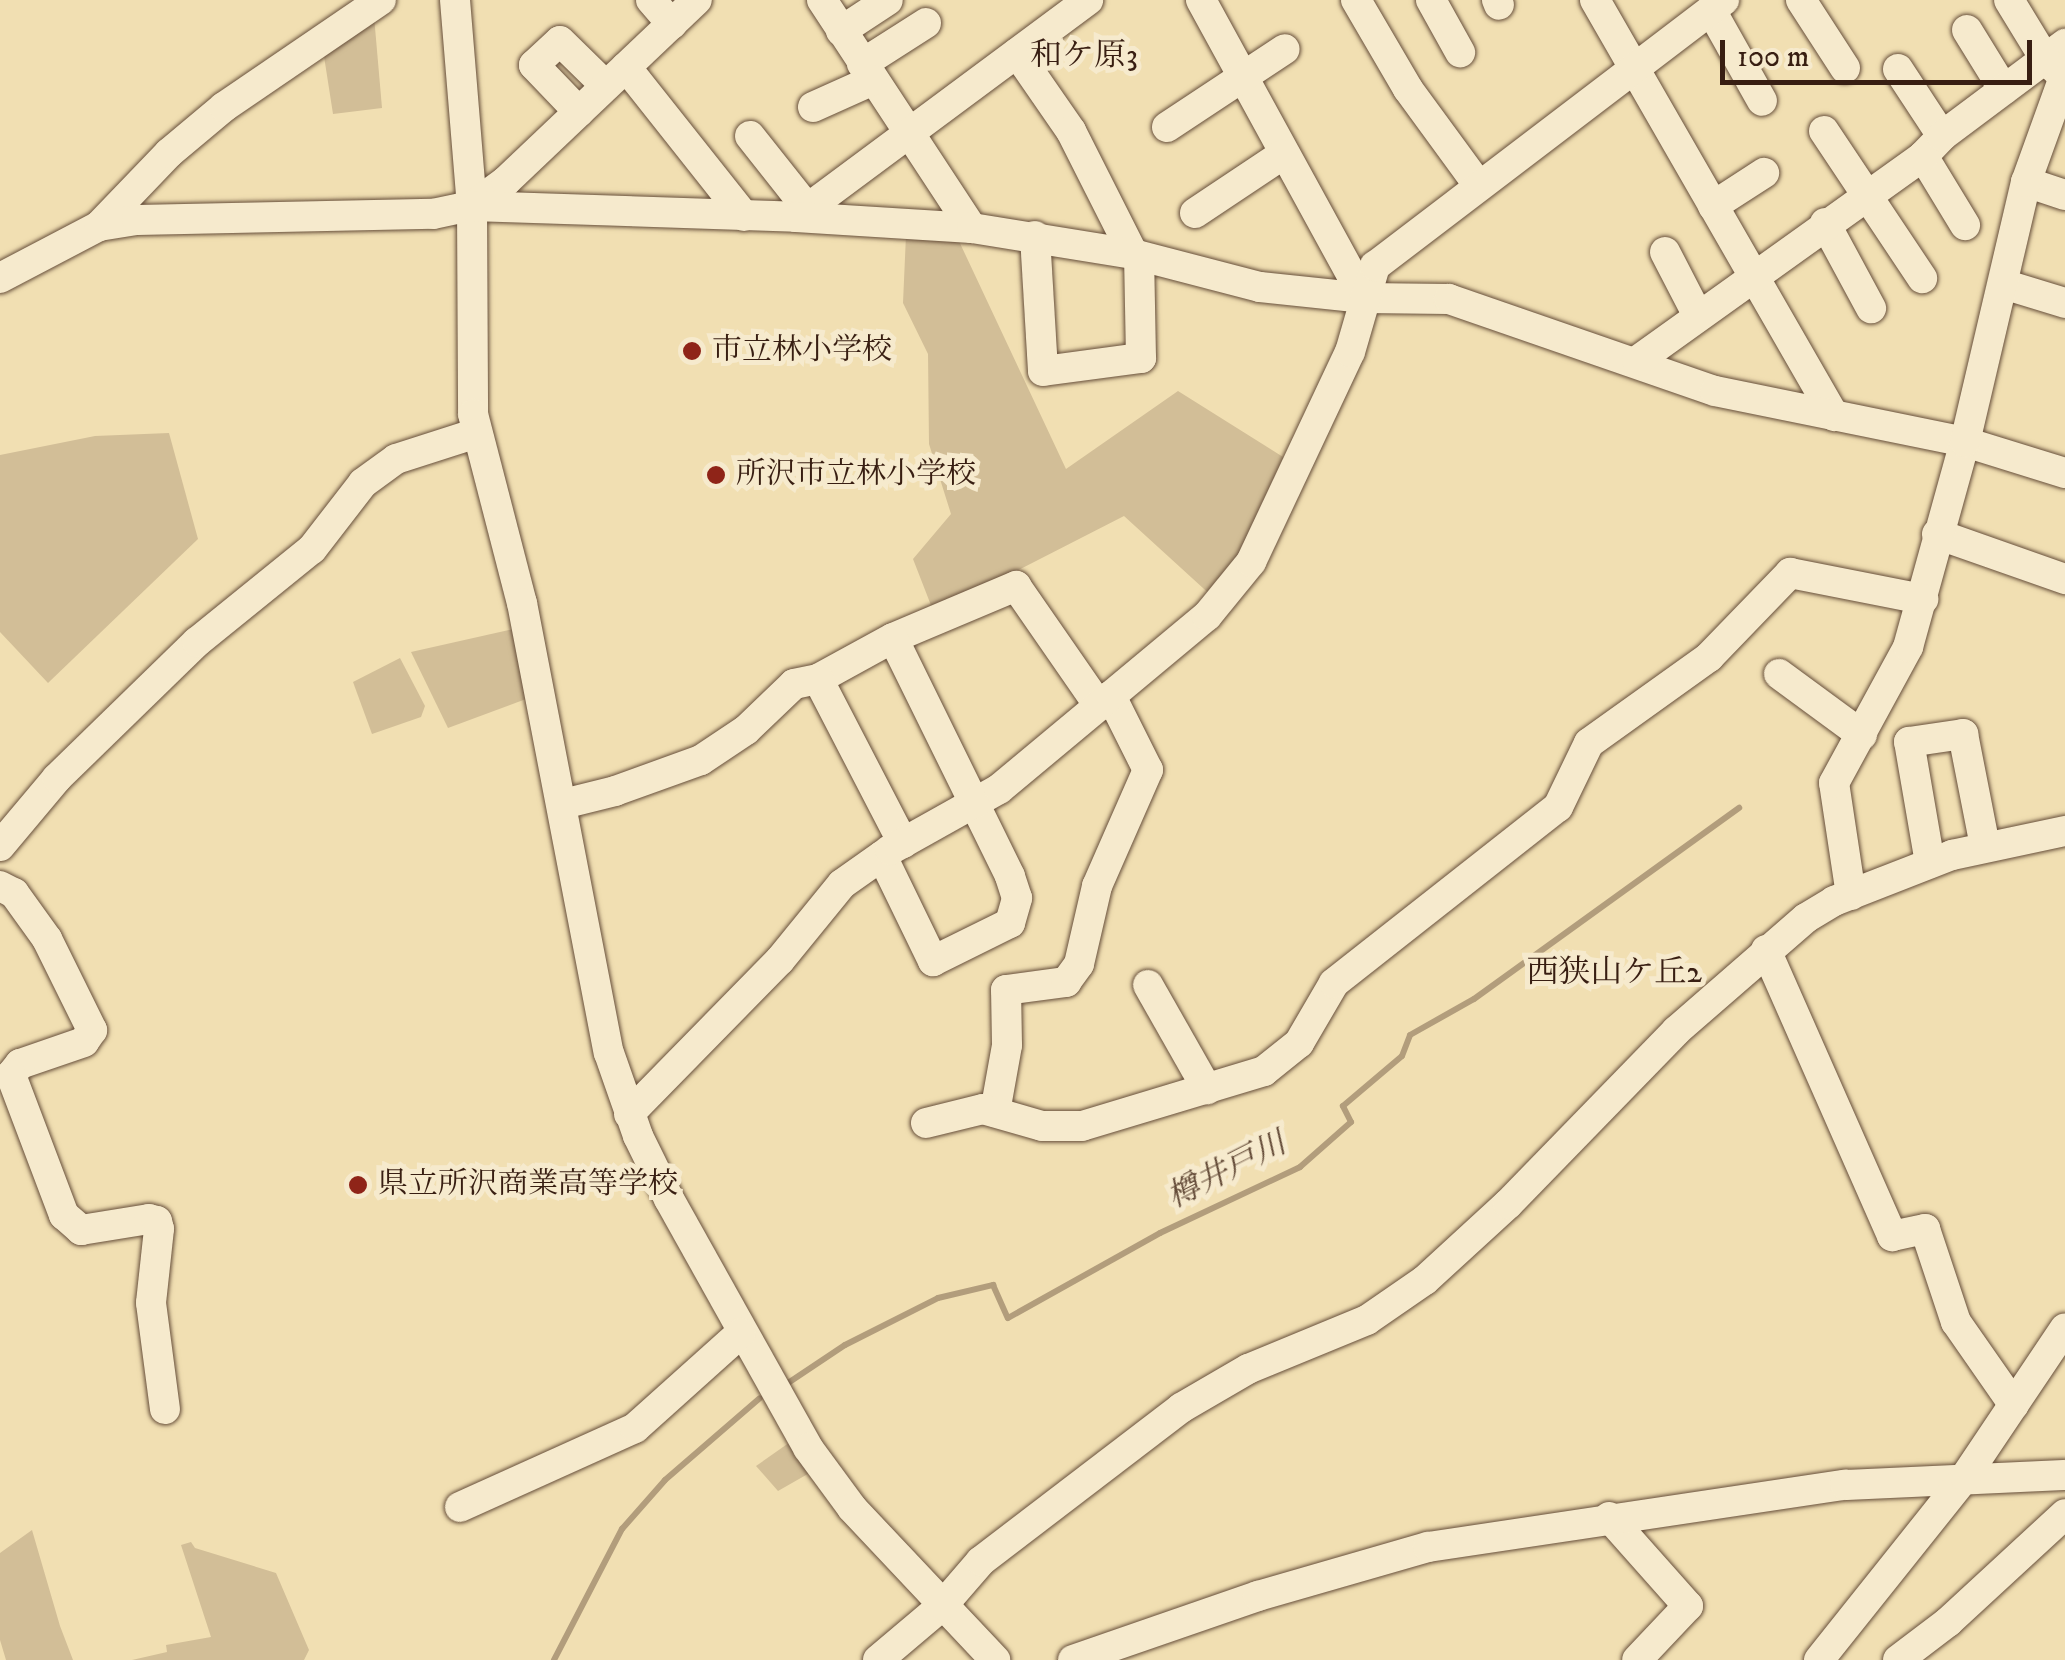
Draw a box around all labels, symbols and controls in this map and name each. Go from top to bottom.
scale bar [1725,20,2038,82]
district label: 和ケ原3 [1030,37,1138,75]
text: 100 m [1737,39,1809,76]
place label: 市立林小学校 [712,333,892,369]
marker: 市立林小学校 [681,340,703,362]
place label: 所沢市立林小学校 [736,457,976,493]
marker: 所沢市立林小学校 [705,464,727,486]
district label: 西狭山ケ丘2 [1526,954,1702,992]
water label: 樽井戸川 [1161,1125,1293,1217]
place label: 県立所沢商業高等学校 [378,1167,678,1203]
marker: 県立所沢商業高等学校 [347,1174,369,1196]

